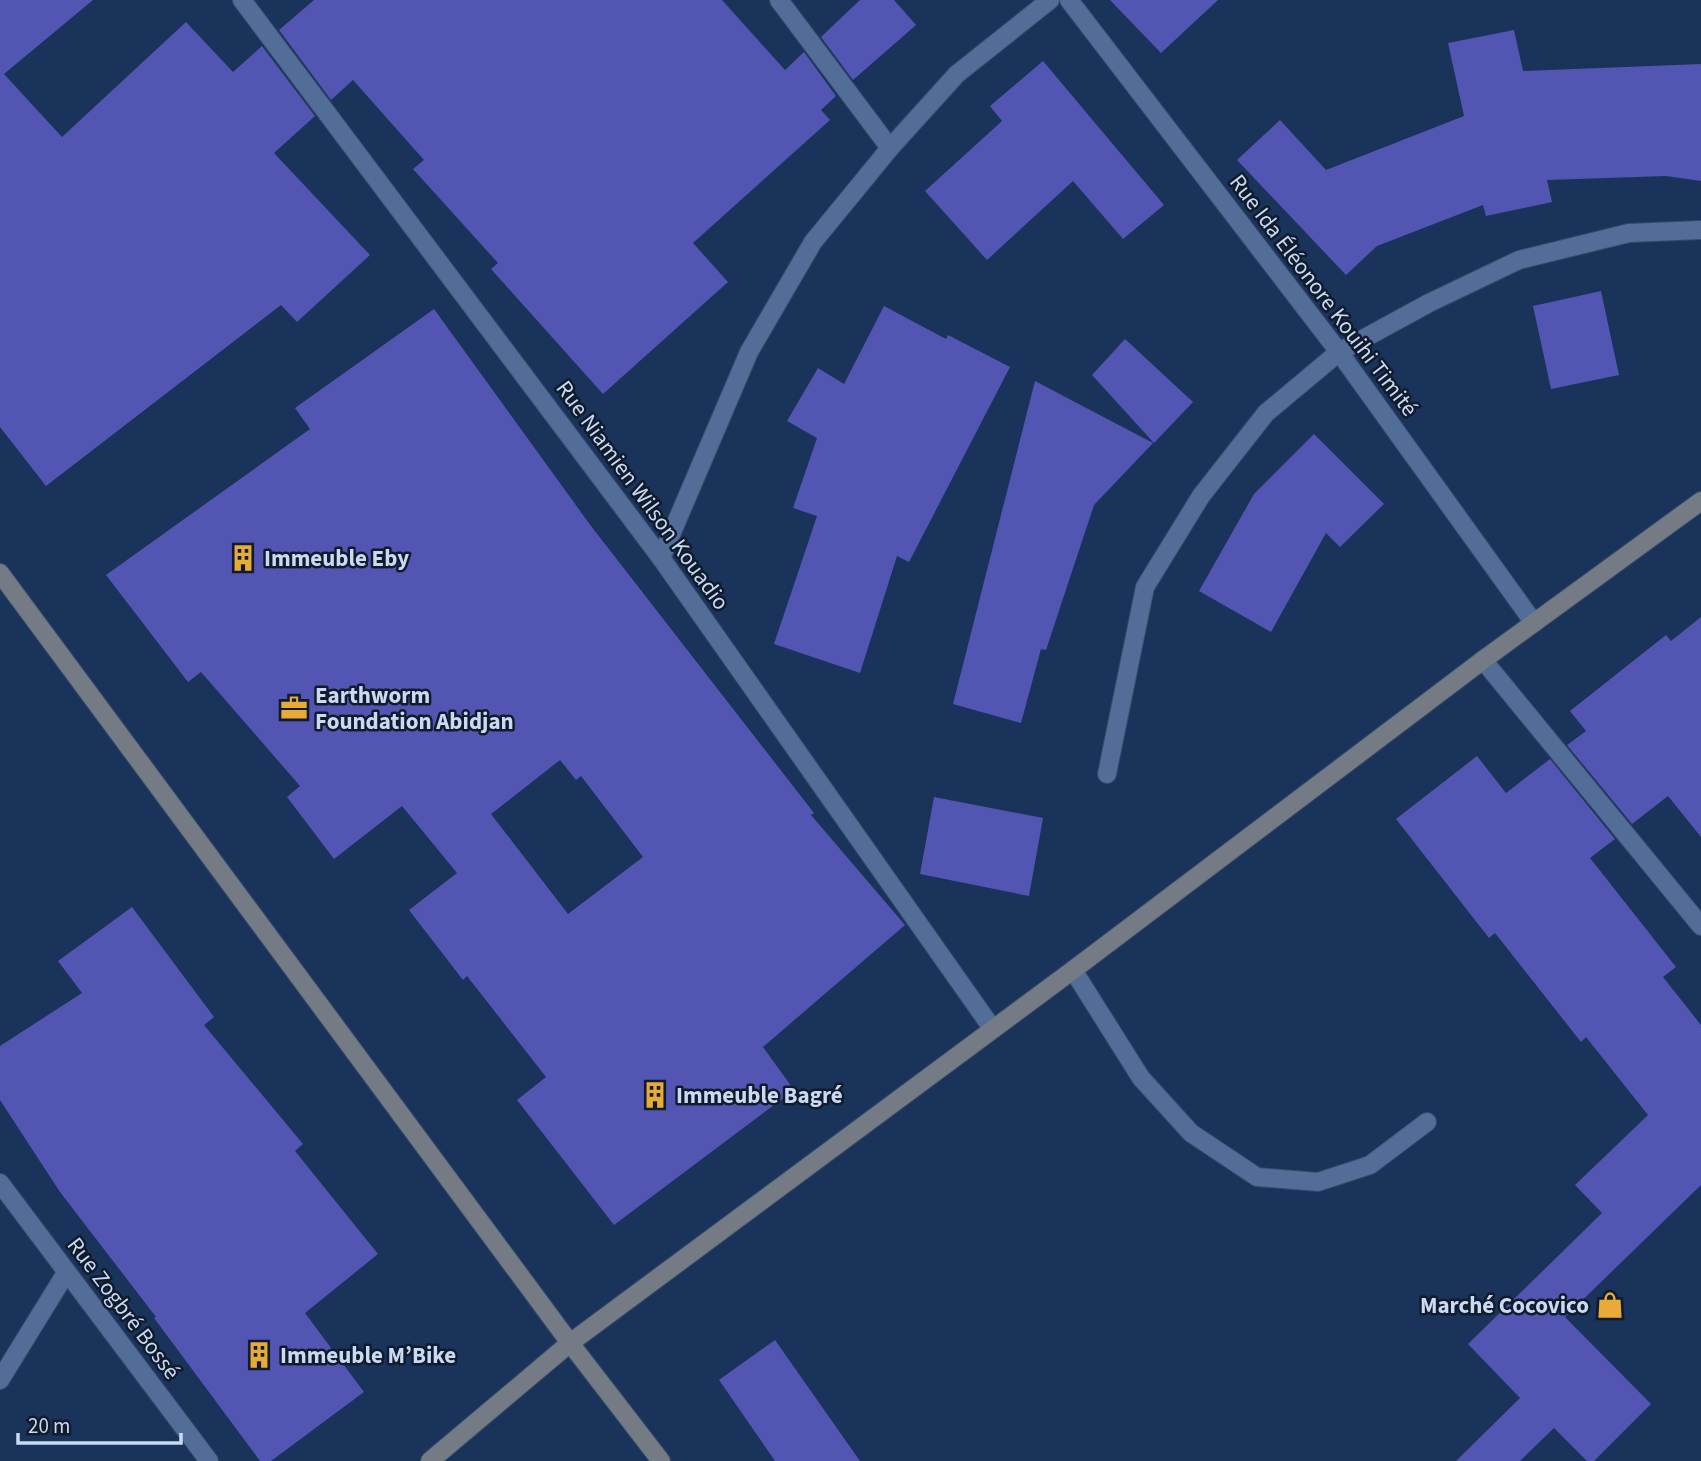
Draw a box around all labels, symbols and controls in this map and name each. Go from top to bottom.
street label: Rue Ida Éléonore Kouihi Timité [1222,167,1426,423]
street label: Rue Niamien Wilson Kouadio [548,374,737,617]
place label: Immeuble Eby [264,542,409,575]
building icon: Immeuble Eby [228,543,258,573]
place label: Earthworm Foundation Abidjan [315,679,514,738]
office icon: Earthworm Foundation Abidjan [279,693,309,723]
place label: Immeuble Bagré [676,1079,843,1112]
building icon: Immeuble Bagré [640,1080,670,1110]
street label: Rue Zogbré Bossé [59,1230,188,1386]
place label: Marché Cocovico [1420,1289,1589,1322]
shop icon: Marché Cocovico [1595,1290,1625,1320]
place label: Immeuble M’Bike [280,1339,456,1372]
building icon: Immeuble M’Bike [244,1340,274,1370]
scale bar [18,1402,180,1446]
text: 20 m [28,1411,70,1441]

